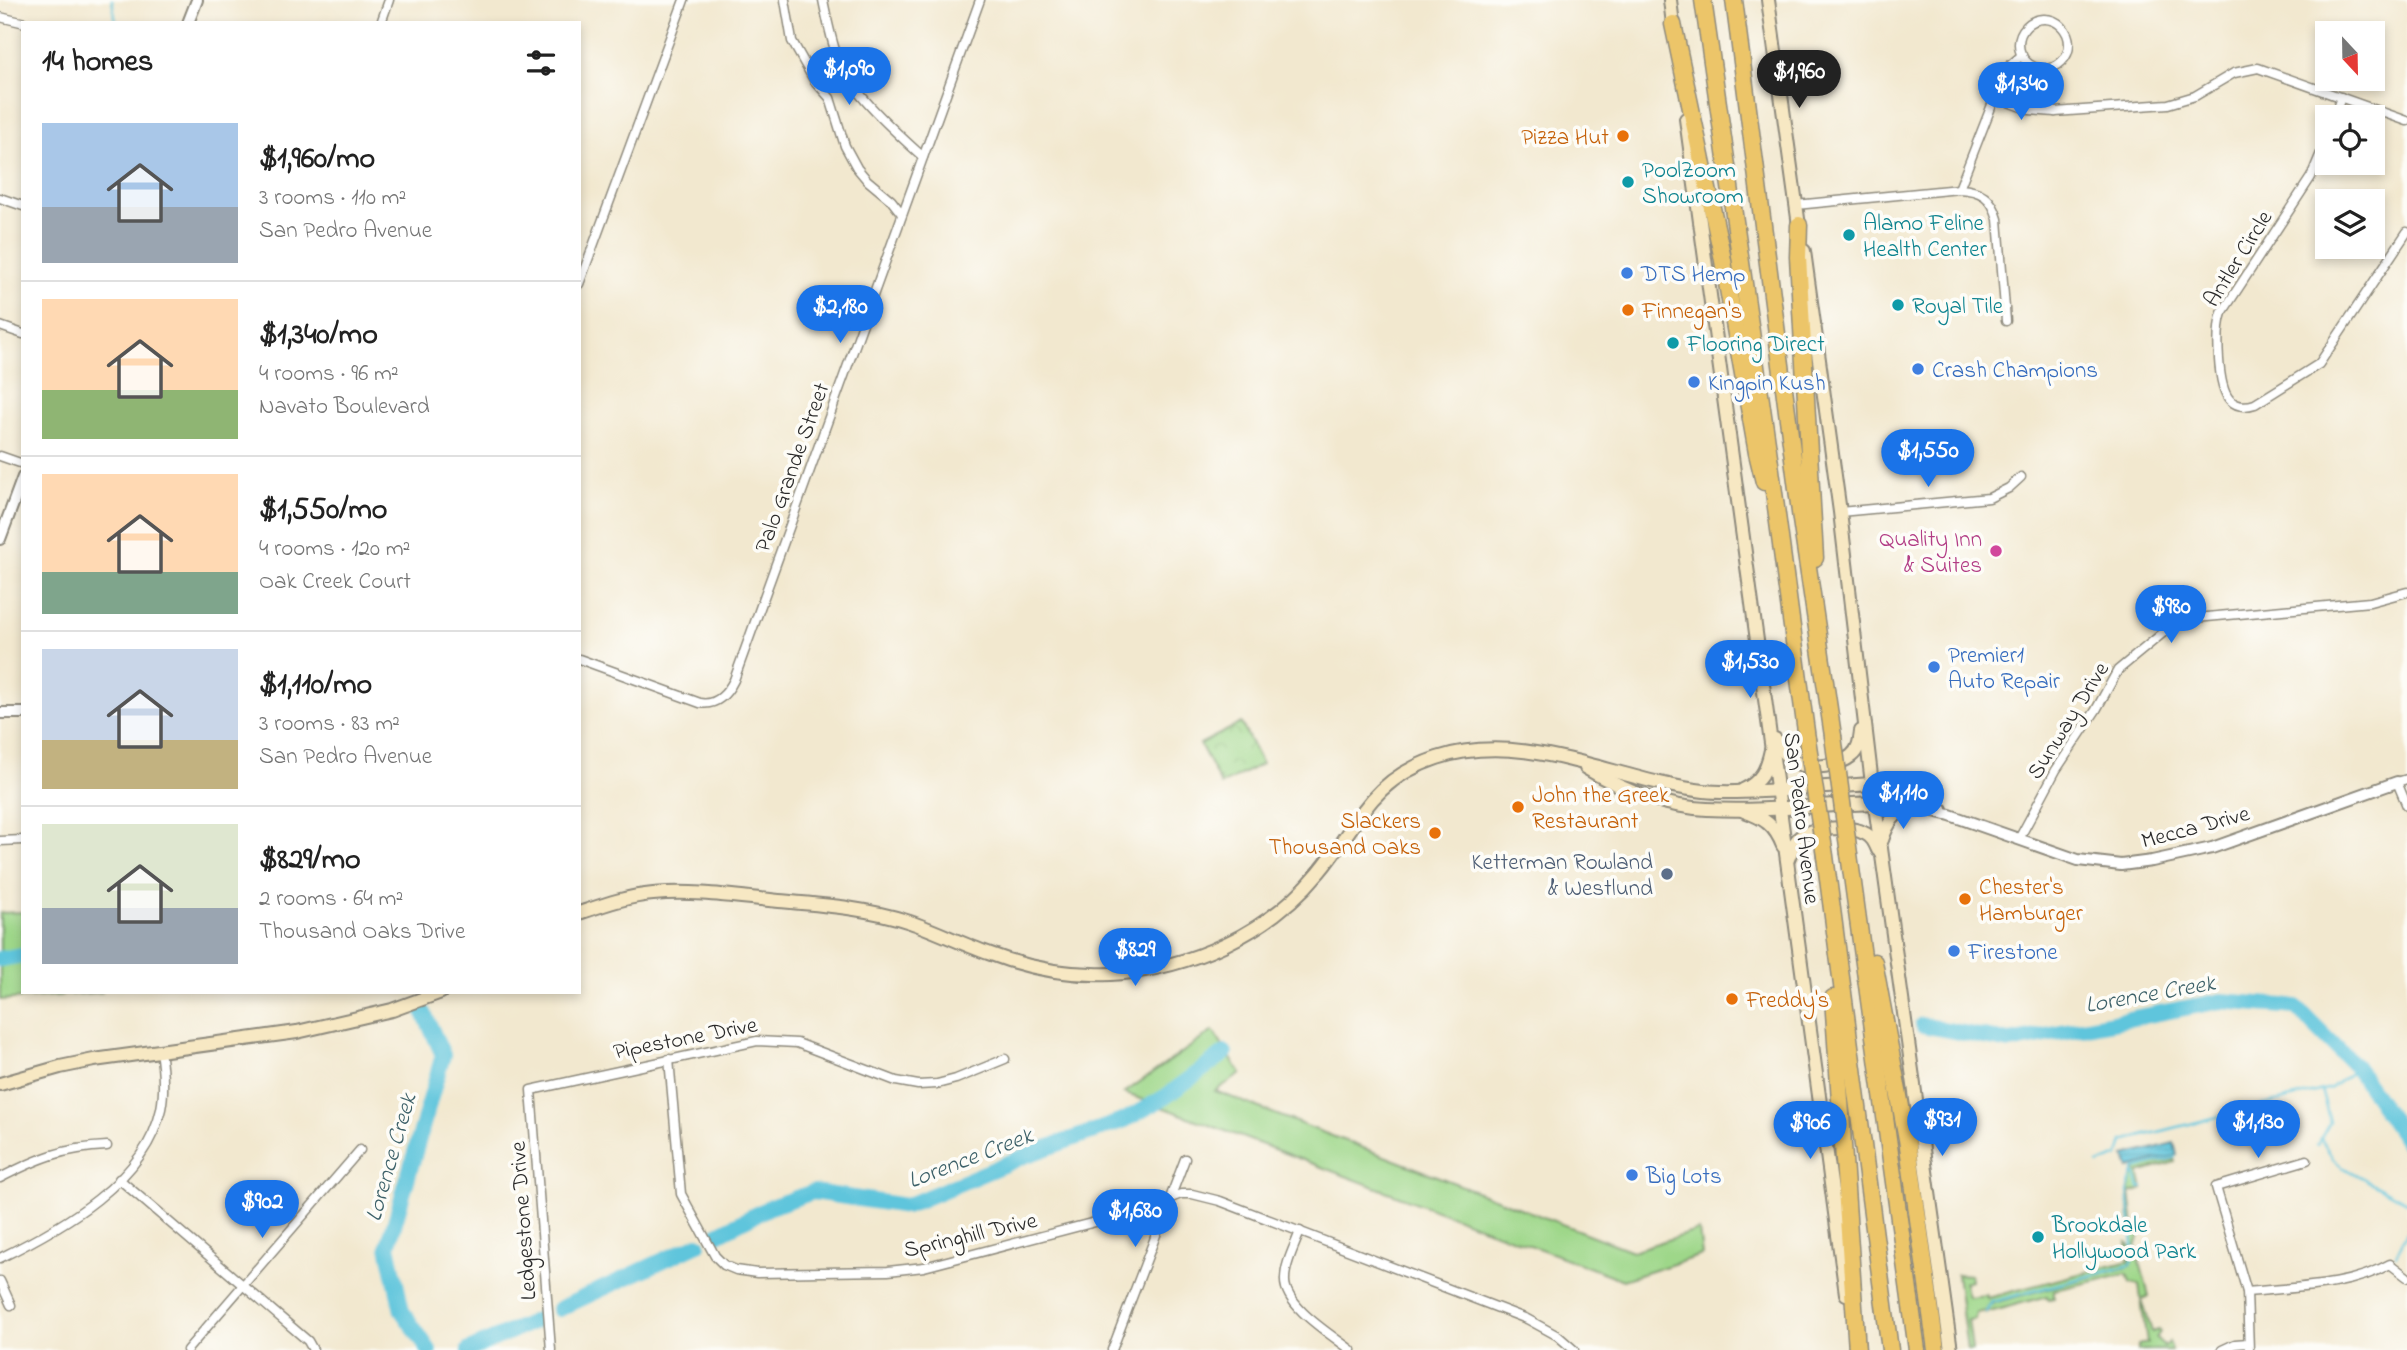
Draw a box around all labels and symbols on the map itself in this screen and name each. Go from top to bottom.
north arrow [2315,21,2385,91]
pin: $1,090 [792,48,906,107]
pin: $1,960 [1742,50,1856,110]
pin: $1,340 [1964,62,2078,122]
place label: Pizza Hut [1521,122,1609,155]
marker: Pizza Hut [1615,128,1631,144]
place label: PoolZoom Showroom [1642,155,1744,214]
marker: PoolZoom Showroom [1620,174,1636,190]
street label: Antler Circle [2196,204,2282,314]
place label: Alamo Feline Health Center [1863,208,1988,267]
marker: Alamo Feline Health Center [1841,227,1857,243]
place label: DTS Hemp [1640,259,1746,292]
marker: DTS Hemp [1619,265,1635,281]
pin: $2,180 [783,286,897,345]
place label: Royal Tile [1912,291,2004,326]
place label: Finnegan's [1641,296,1742,330]
marker: Royal Tile [1890,297,1906,313]
marker: Finnegan's [1620,302,1636,318]
place label: Flooring Direct [1686,329,1825,363]
marker: Flooring Direct [1665,335,1681,351]
place label: Crash Champions [1932,355,2098,388]
marker: Crash Champions [1910,361,1926,377]
place label: Kingpin Kush [1708,368,1826,402]
marker: Kingpin Kush [1686,374,1702,390]
street label: Palo Grande Street [747,378,839,557]
pin: $1,550 [1871,430,1985,489]
place label: Quality Inn & Suites [1879,524,1982,583]
marker: Quality Inn & Suites [1988,543,2004,559]
pin: $980 [2130,586,2212,645]
pin: $1,530 [1693,640,1807,700]
place label: Premier1 Auto Repair [1948,640,2061,699]
street label: Sunway Drive [2020,655,2120,788]
marker: Premier1 Auto Repair [1926,659,1942,675]
street label: San Pedro Avenue [1774,730,1828,907]
pin: $1,110 [1846,772,1960,831]
place label: John the Greek Restaurant [1532,780,1670,839]
street label: Mecca Drive [2138,798,2254,859]
marker: John the Greek Restaurant [1510,799,1526,815]
place label: Slackers Thousand Oaks [1268,806,1421,865]
marker: Slackers Thousand Oaks [1427,825,1443,841]
place label: Ketterman Rowland & Westlund [1471,847,1653,906]
marker: Ketterman Rowland & Westlund [1659,866,1675,882]
place label: Chester's Hamburger [1979,872,2084,932]
marker: Chester's Hamburger [1957,891,1973,907]
pin: $829 [1094,928,1176,988]
place label: Firestone [1967,937,2058,970]
marker: Firestone [1946,943,1962,959]
water label: Lorence Creek [2083,967,2220,1024]
place label: Freddy's [1745,985,1829,1020]
marker: Freddy's [1724,991,1740,1007]
street label: Pipestone Drive [611,1009,761,1070]
water label: Lorence Creek [357,1088,428,1226]
pin: $931 [1901,1098,1983,1158]
pin: $1,130 [2201,1100,2315,1160]
pin: $906 [1769,1102,1851,1161]
water label: Lorence Creek [903,1119,1040,1199]
street label: Ledgestone Drive [502,1140,548,1301]
place label: Big Lots [1645,1161,1722,1195]
marker: Big Lots [1624,1167,1640,1183]
pin: $902 [221,1180,303,1240]
pin: $1,680 [1078,1190,1192,1249]
street label: Springhill Drive [901,1205,1041,1269]
place label: Brookdale Hollywood Park [2051,1210,2197,1271]
marker: Brookdale Hollywood Park [2030,1229,2046,1245]

